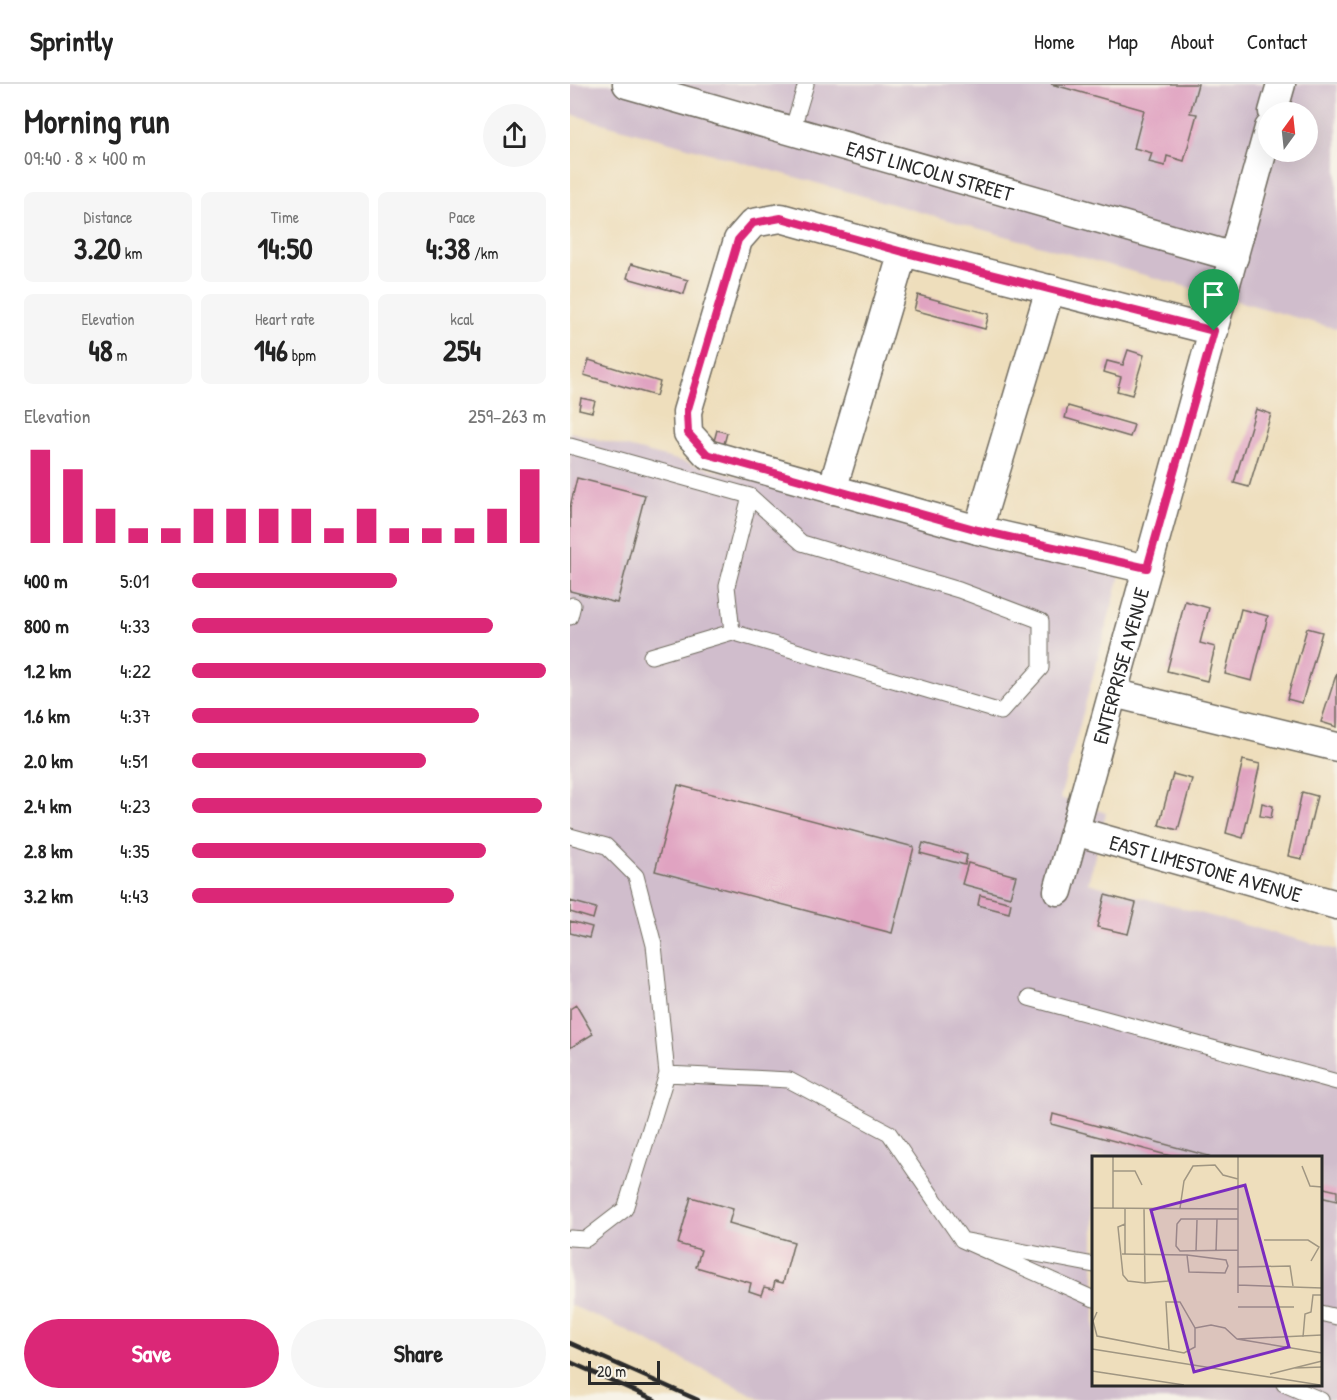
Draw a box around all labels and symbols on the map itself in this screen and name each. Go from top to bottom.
north arrow [1258,102,1318,162]
street label: EAST LINCOLN STREET [843,133,1018,208]
pin [1188,269,1239,331]
street label: ENTERPRISE AVENUE [1085,584,1156,747]
street label: EAST LIMESTONE AVENUE [1107,827,1305,909]
inset map [1092,1156,1322,1385]
scale bar [588,1358,660,1386]

